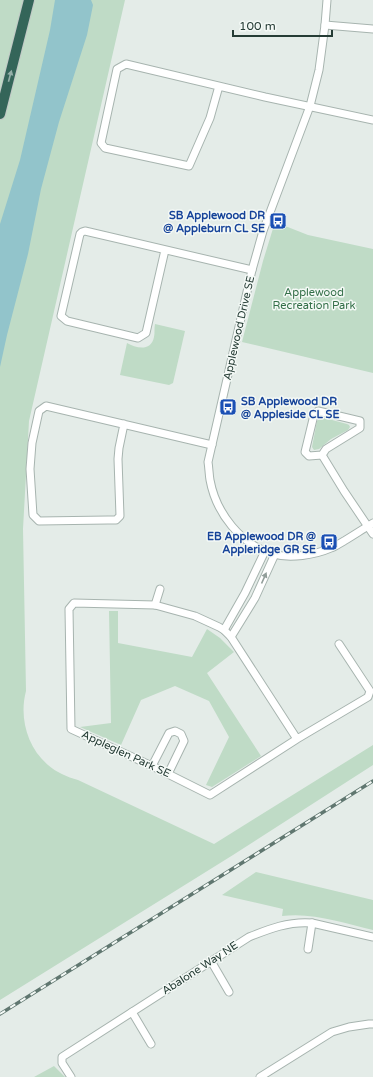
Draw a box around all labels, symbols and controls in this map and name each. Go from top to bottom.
scale bar [233,12,332,38]
text: 100 m [239,19,276,33]
one-way arrow [7,70,13,82]
place label: SB Applewood DR @ Appleburn CL SE [163,209,265,236]
bus stop icon: SB Applewood DR @ Appleburn CL SE [268,211,288,231]
street label: Applewood Drive SE [221,275,257,381]
park label: Applewood Recreation Park [273,286,355,312]
place label: SB Applewood DR @ Appleside CL SE [241,395,339,422]
bus stop icon: SB Applewood DR @ Appleside CL SE [218,397,238,417]
place label: EB Applewood DR @ Appleridge GR SE [207,530,316,557]
bus stop icon: EB Applewood DR @ Appleridge GR SE [319,532,339,552]
one-way arrow [261,573,267,584]
street label: Appleglen Park SE [79,728,173,780]
street label: Abalone Way NE [160,939,240,997]

